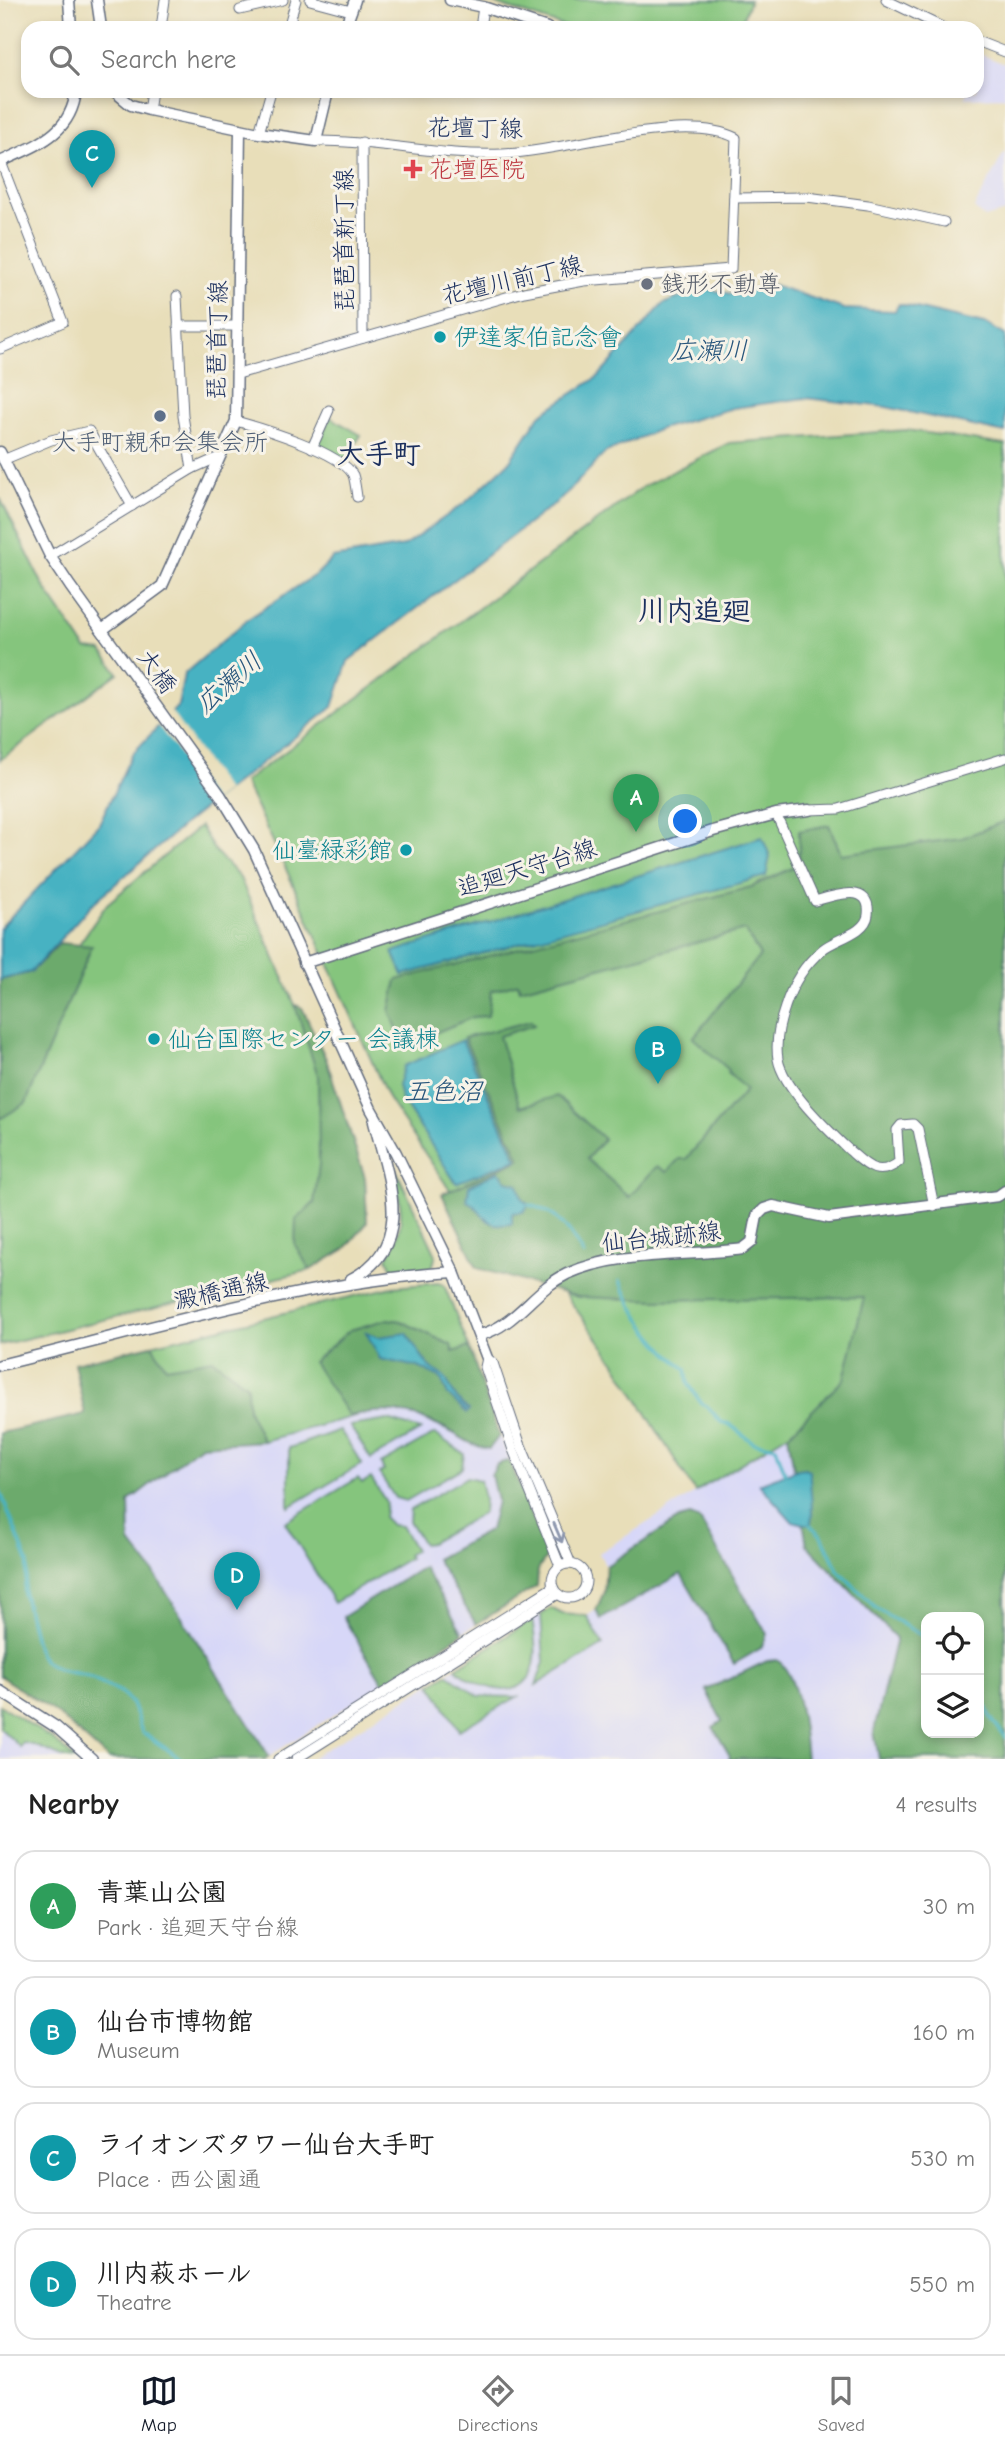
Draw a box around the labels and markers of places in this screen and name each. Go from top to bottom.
pin: C [69,130,115,188]
place label: 花壇医院 [429,155,525,183]
marker: 花壇医院 [403,159,423,179]
place label: 銭形不動尊 [661,270,781,298]
marker: 銭形不動尊 [639,276,655,292]
place label: 伊達家伯記念會 [454,323,622,351]
marker: 伊達家伯記念會 [432,329,448,345]
marker: 大手町親和会集会所 [152,408,168,424]
place label: 大手町親和会集会所 [52,428,268,456]
pin: A [613,774,659,832]
place label: 仙臺緑彩館 [272,836,392,864]
marker: 仙臺緑彩館 [398,842,414,858]
place label: 仙台国際センター 会議棟 [168,1025,439,1053]
pin: B [635,1026,681,1084]
marker: 仙台国際センター 会議棟 [146,1031,162,1047]
pin: D [214,1552,260,1610]

